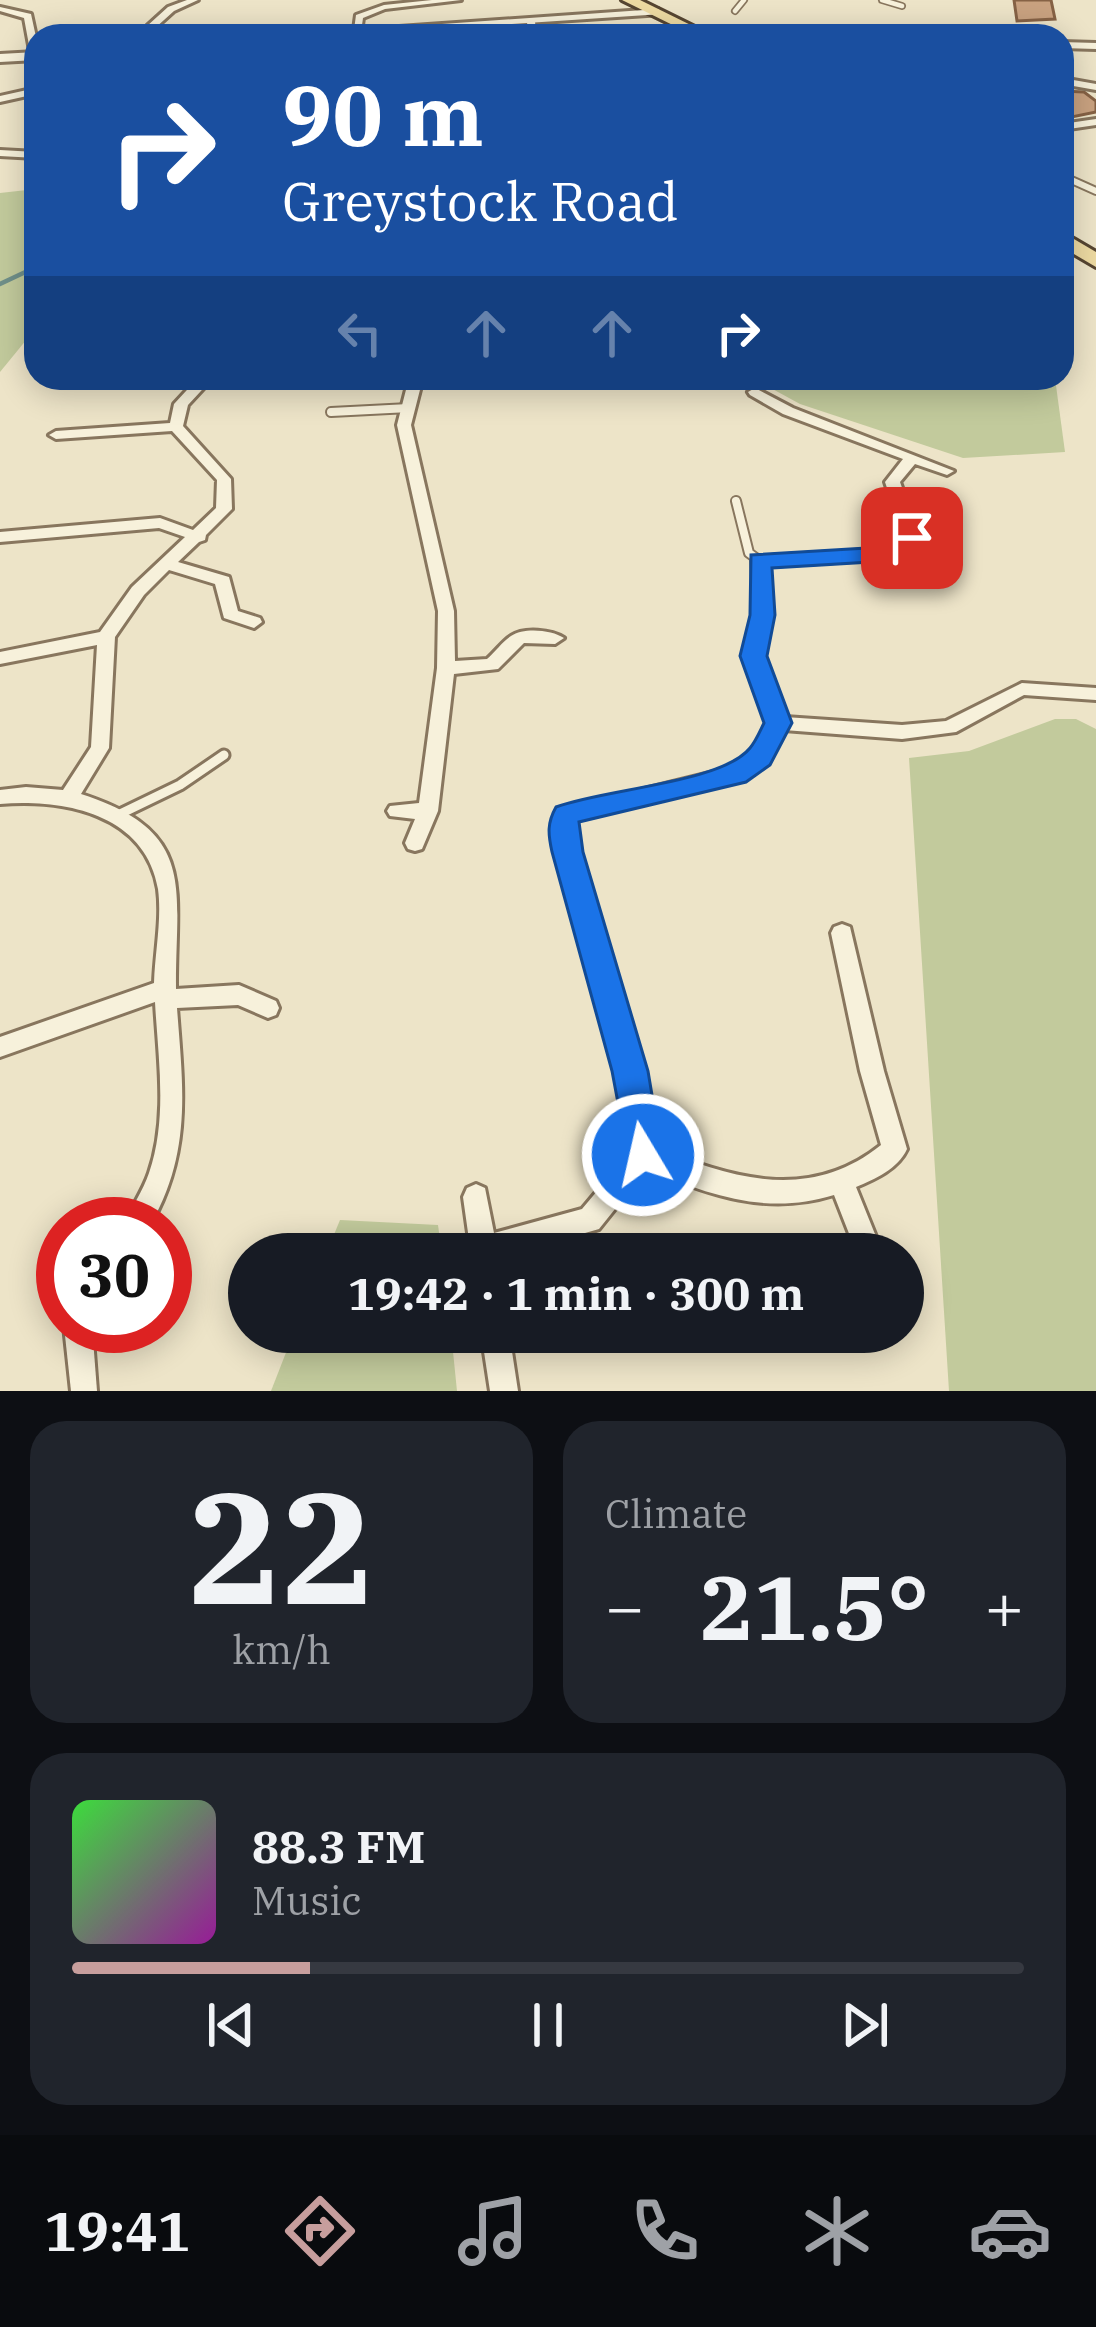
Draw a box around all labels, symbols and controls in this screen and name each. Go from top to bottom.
text: 90 m [282,60,484,169]
icon: right [84,72,240,228]
text: Greystock Road [282,166,679,236]
icon: left [327,300,393,366]
icon: ahead [453,300,519,366]
icon: ahead [579,300,645,366]
icon: right [705,300,771,366]
pin [861,487,963,589]
icon: arrive [879,505,945,571]
position arrow [580,1092,706,1218]
speed limit sign: 30 [36,1197,192,1353]
text: 19:42 · 1 min · 300 m [348,1264,804,1322]
text: 22 [188,1444,375,1647]
text: Climate [605,1488,747,1539]
text: 21.5° [700,1548,929,1665]
text: − [605,1563,645,1649]
text: + [984,1563,1024,1649]
text: km/h [232,1624,331,1675]
text: 88.3 FM [252,1817,425,1875]
text: Music [252,1875,362,1926]
icon: previous [198,1992,264,2058]
icon: pause [515,1992,581,2058]
icon: next [832,1992,898,2058]
icon: directions [278,2189,362,2273]
icon: music [451,2189,535,2273]
icon: phone [623,2189,707,2273]
icon: climate [795,2189,879,2273]
icon: car [968,2189,1052,2273]
text: 19:41 [44,2196,190,2266]

